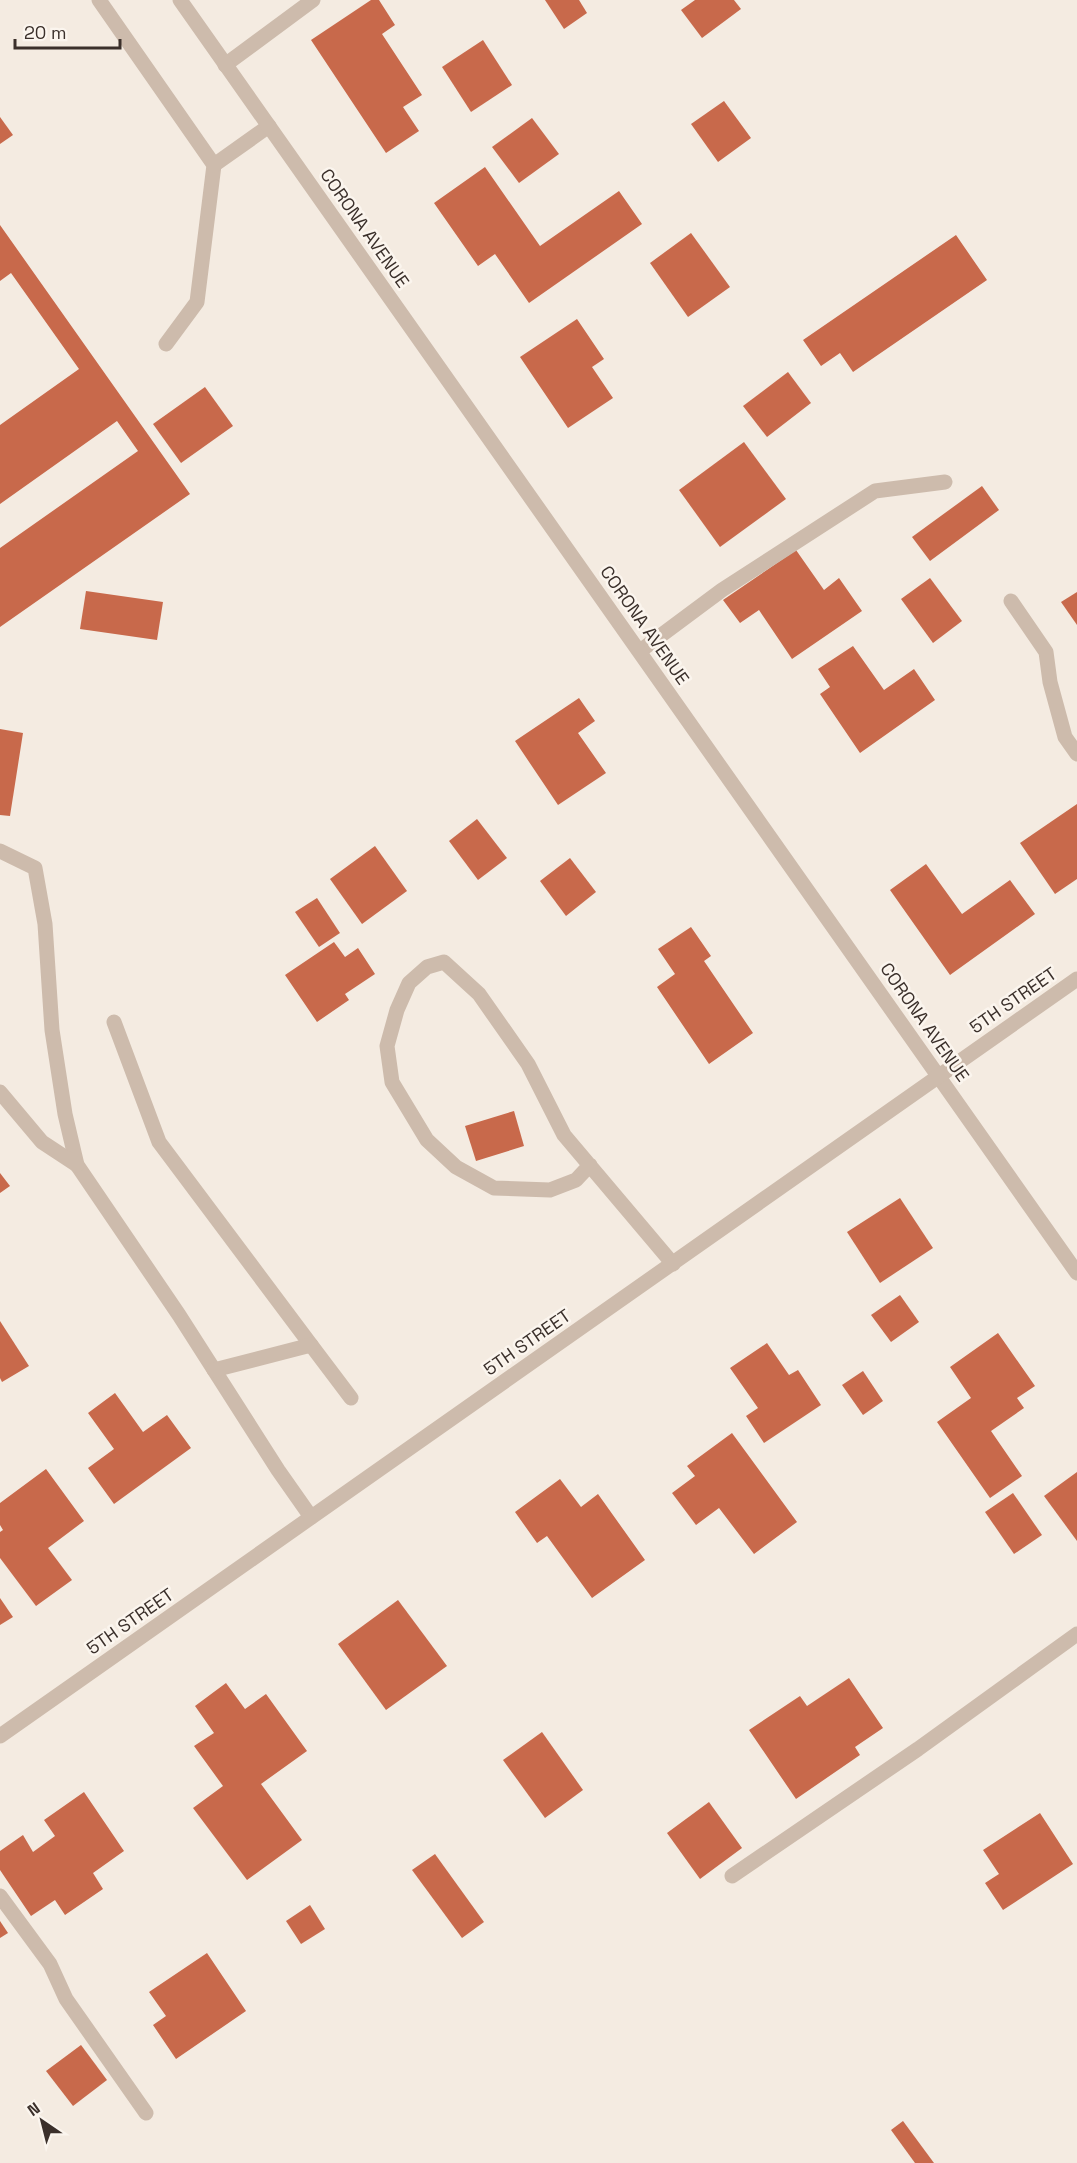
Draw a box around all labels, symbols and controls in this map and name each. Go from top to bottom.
scale bar [15,12,120,50]
text: 20 m [24,21,67,44]
street label: CORONA AVENUE [315,164,415,292]
street label: CORONA AVENUE [595,561,695,689]
street label: CORONA AVENUE [875,958,975,1086]
street label: 5TH STREET [965,961,1061,1038]
street label: 5TH STREET [479,1303,575,1380]
street label: 5TH STREET [82,1582,178,1659]
north arrow [12,2091,72,2151]
text: N [23,2097,44,2121]

